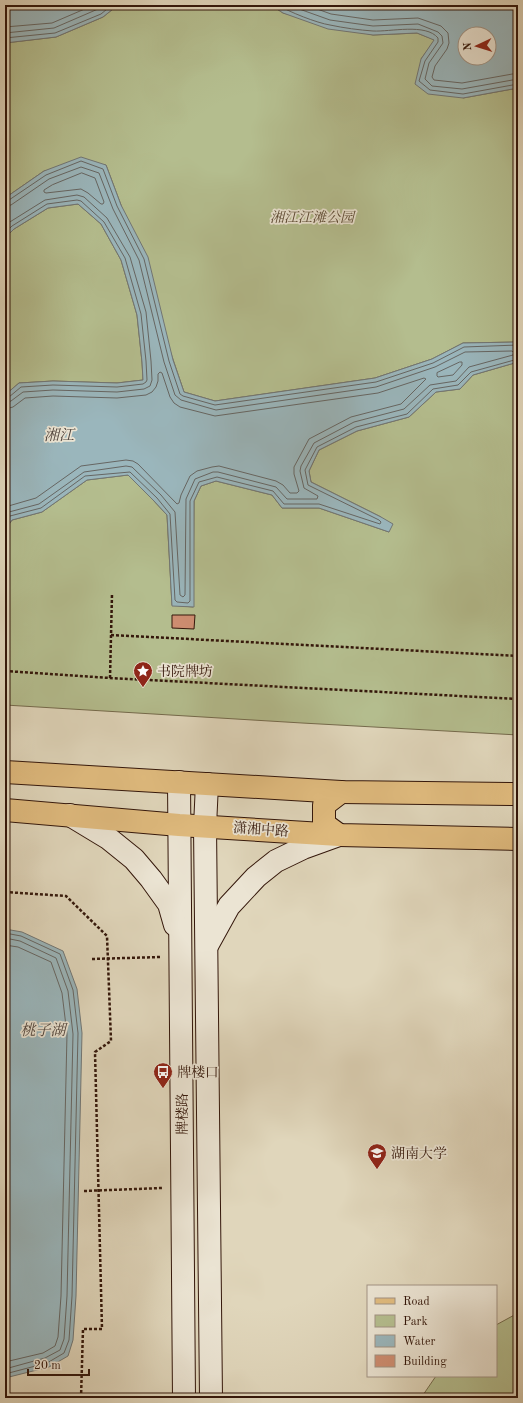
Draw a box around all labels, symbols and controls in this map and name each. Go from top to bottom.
north arrow [457,26,497,66]
text: N [463,41,474,51]
park label: 湘江江滩公园 [270,210,356,225]
water label: 湘江 [44,427,76,444]
place icon: 书院牌坊 [132,660,154,688]
place label: 书院牌坊 [157,664,213,679]
street label: 潇湘中路 [233,820,289,839]
water label: 桃子湖 [20,1022,68,1039]
bus stop icon: 牌楼口 [152,1061,174,1089]
place label: 牌楼口 [177,1065,219,1080]
street label: 牌楼路 [175,1093,190,1135]
school or university icon: 湖南大学 [366,1142,388,1170]
place label: 湖南大学 [391,1146,447,1161]
legend [367,1285,497,1377]
text: Road [403,1296,430,1308]
text: Park [403,1316,428,1328]
text: Water [403,1336,436,1348]
scale bar [28,1351,89,1377]
text: Building [403,1356,447,1368]
text: 20 m [34,1360,61,1372]

